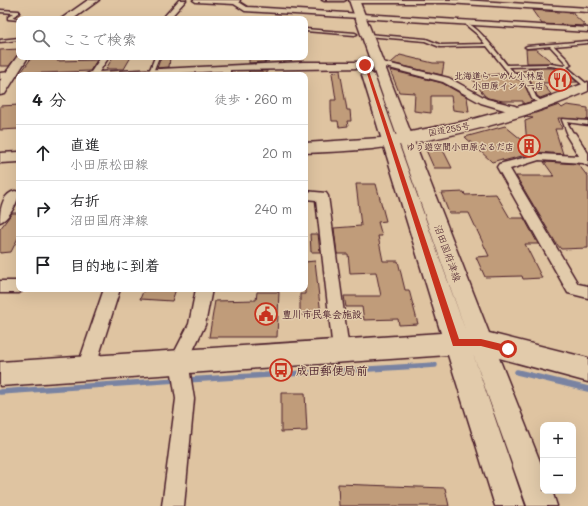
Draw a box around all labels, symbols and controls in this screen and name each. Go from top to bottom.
search box [16,16,308,60]
icon: search [30,27,52,49]
text: ここで検索 [62,29,137,49]
route end [356,56,374,74]
restaurant icon: 北海道らーめん小林屋 小田原インター店 [547,67,573,93]
place label: 北海道らーめん小林屋 小田原インター店 [454,70,544,91]
text: 4 分 [32,88,66,110]
text: 徒歩 · 260 m [214,90,292,107]
street label: 国道255号 [427,120,471,138]
building icon: ゆう遊空間小田原なるだ店 [516,133,542,159]
text: 直進 [70,134,100,154]
place label: ゆう遊空間小田原なるだ店 [406,141,514,152]
icon: ahead [32,142,54,164]
text: 20 m [262,144,292,161]
text: 小田原松田線 [70,155,148,172]
text: 右折 [70,190,100,210]
icon: right [32,198,54,220]
text: 240 m [255,200,292,217]
text: 沼田国府津線 [70,211,148,228]
street label: 沼田国府津線 [431,222,465,284]
icon: arrive [32,254,54,276]
text: 目的地に到着 [70,255,160,275]
public building icon: 豊川市民集会施設 [253,301,279,327]
place label: 豊川市民集会施設 [282,307,362,321]
route start [499,340,517,358]
bus stop icon: 成田郵便局前 [268,357,294,383]
place label: 成田郵便局前 [296,362,368,378]
map controls [540,422,576,494]
button: + [540,422,576,458]
button: − [540,458,576,494]

